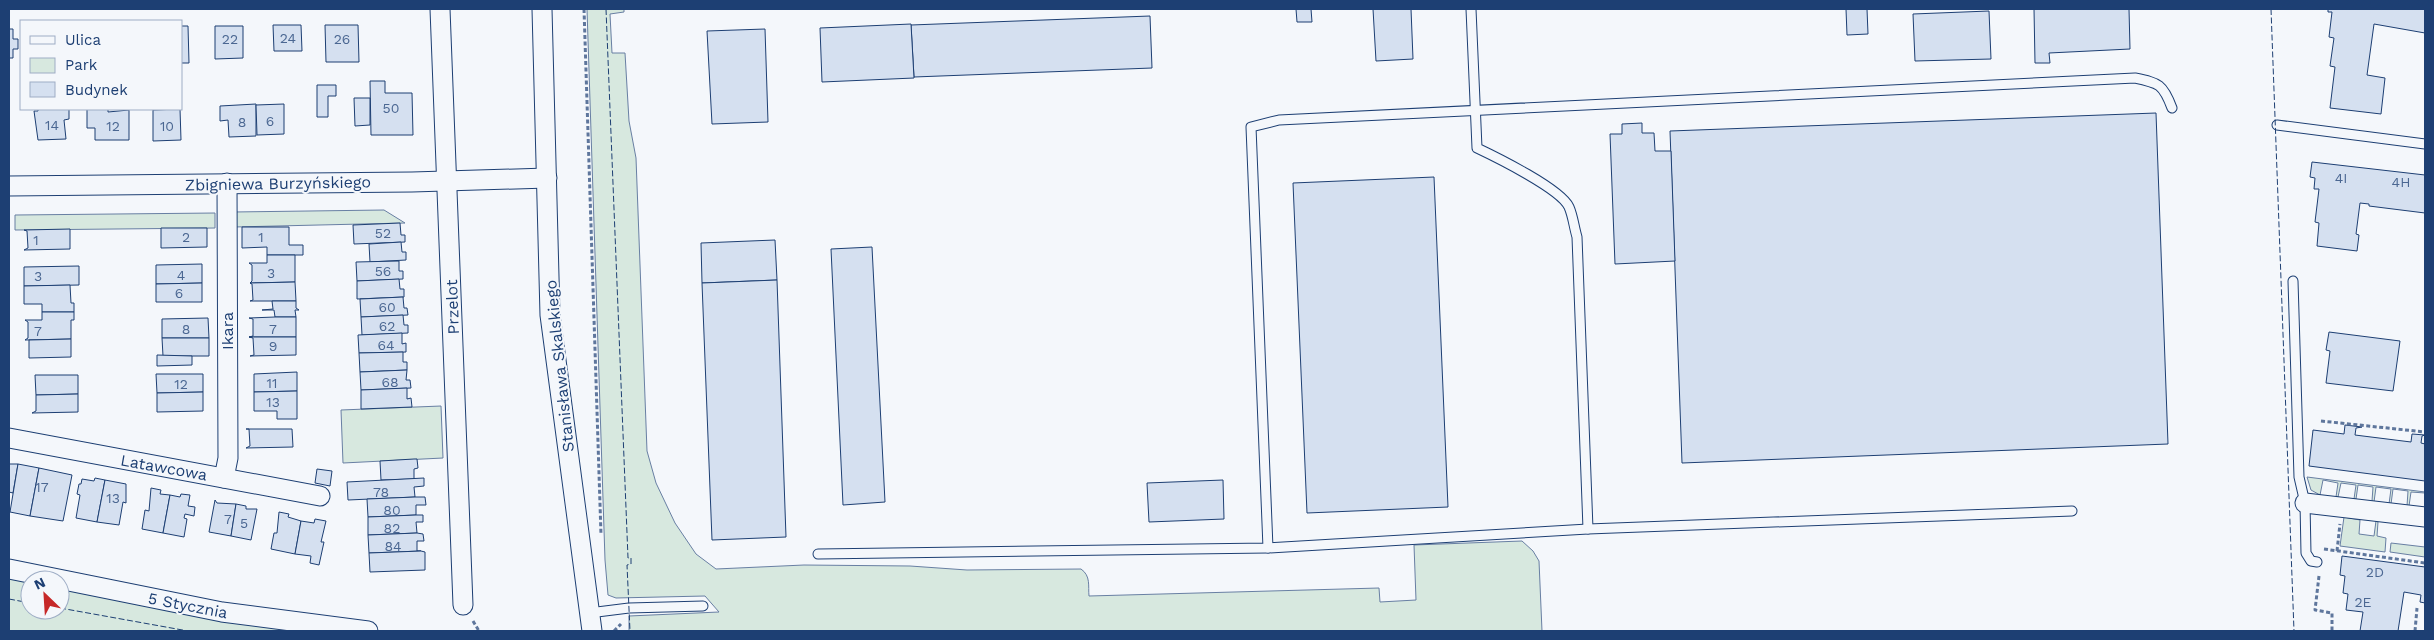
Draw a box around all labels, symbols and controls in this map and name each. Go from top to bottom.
legend [20,20,182,110]
house number: 24 [280,30,296,46]
text: Ulica [65,31,102,49]
house number: 22 [222,31,238,47]
house number: 26 [334,31,350,47]
text: Park [65,56,98,74]
text: Budynek [65,81,128,99]
house number: 50 [383,100,399,116]
house number: 6 [266,113,274,129]
house number: 8 [238,114,246,130]
house number: 14 [45,117,59,133]
house number: 12 [106,118,120,134]
house number: 10 [160,118,174,134]
house number: 4I [2335,170,2347,186]
street label: Zbigniewa Burzyńskiego [185,172,371,195]
house number: 4H [2392,174,2410,190]
house number: 52 [375,225,391,241]
house number: 2 [182,229,190,245]
house number: 1 [258,229,264,245]
house number: 1 [33,232,39,248]
house number: 56 [375,263,391,279]
house number: 3 [267,265,275,281]
house number: 4 [177,267,185,283]
house number: 3 [34,268,42,284]
street label: Przelot [442,279,463,335]
street label: Stanisława Skalskiego [541,279,578,453]
house number: 6 [175,285,183,301]
house number: 60 [378,299,396,315]
street label: Ikara [218,312,237,350]
house number: 62 [379,318,395,334]
house number: 8 [182,321,190,337]
house number: 7 [269,321,277,337]
house number: 7 [34,323,42,339]
house number: 64 [377,337,395,353]
house number: 9 [269,338,277,354]
house number: 68 [381,374,399,390]
house number: 11 [267,375,277,391]
house number: 12 [174,376,188,392]
house number: 13 [266,394,280,410]
street label: Latawcowa [119,451,209,484]
house number: 17 [35,479,49,495]
house number: 78 [373,484,389,500]
house number: 13 [106,490,120,506]
house number: 80 [383,502,401,518]
house number: 7 [224,511,232,527]
house number: 5 [240,515,248,531]
house number: 82 [384,520,400,536]
house number: 84 [384,538,402,554]
house number: 2D [2366,564,2384,580]
north arrow [20,570,70,620]
text: N [31,574,48,593]
street label: 5 Stycznia [146,588,229,623]
house number: 2E [2354,594,2372,610]

